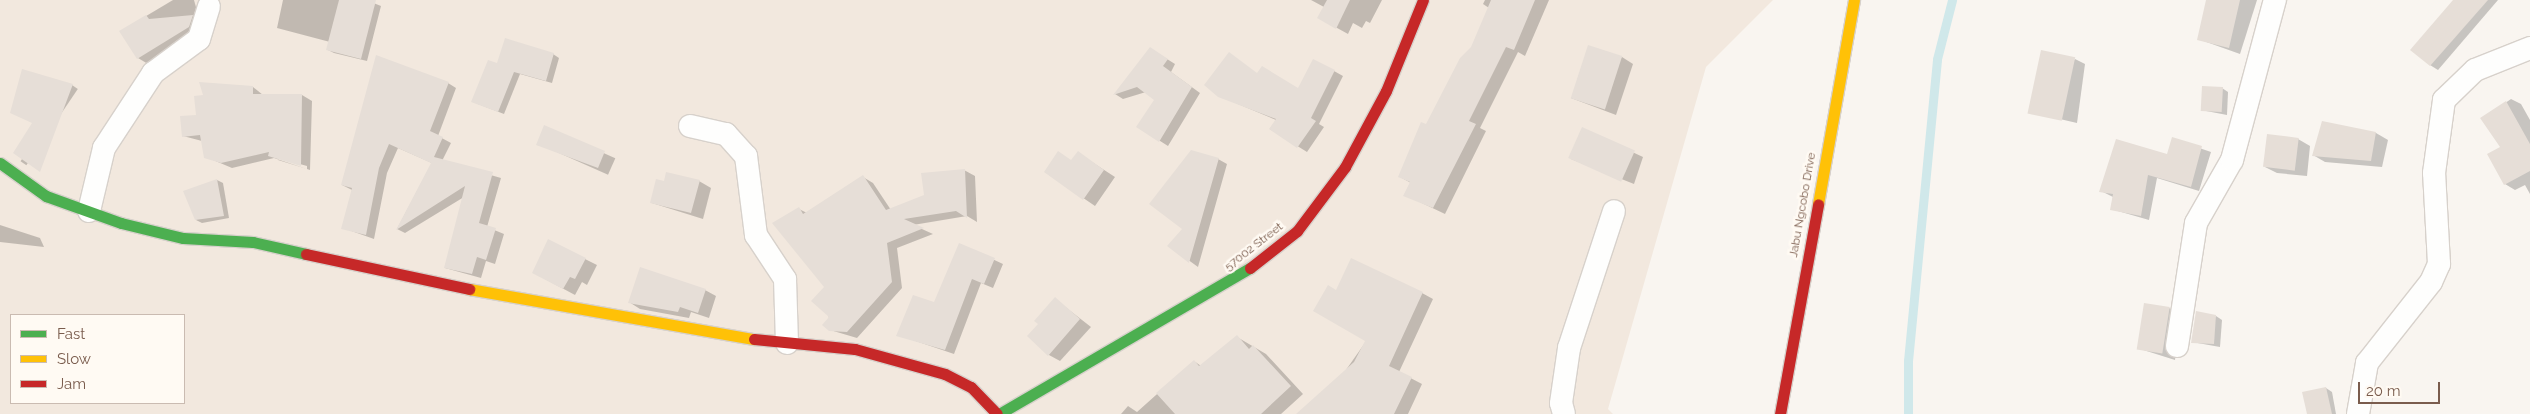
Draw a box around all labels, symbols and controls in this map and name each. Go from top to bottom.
street label: Jabu Ngcobo Drive [1787,151,1819,259]
street label: 57002 Street [1222,220,1286,274]
legend [10,314,185,404]
text: Fast [57,325,85,343]
text: Slow [57,350,91,368]
scale bar [2360,372,2442,404]
text: Jam [57,375,86,393]
text: 20 m [2366,382,2401,400]

